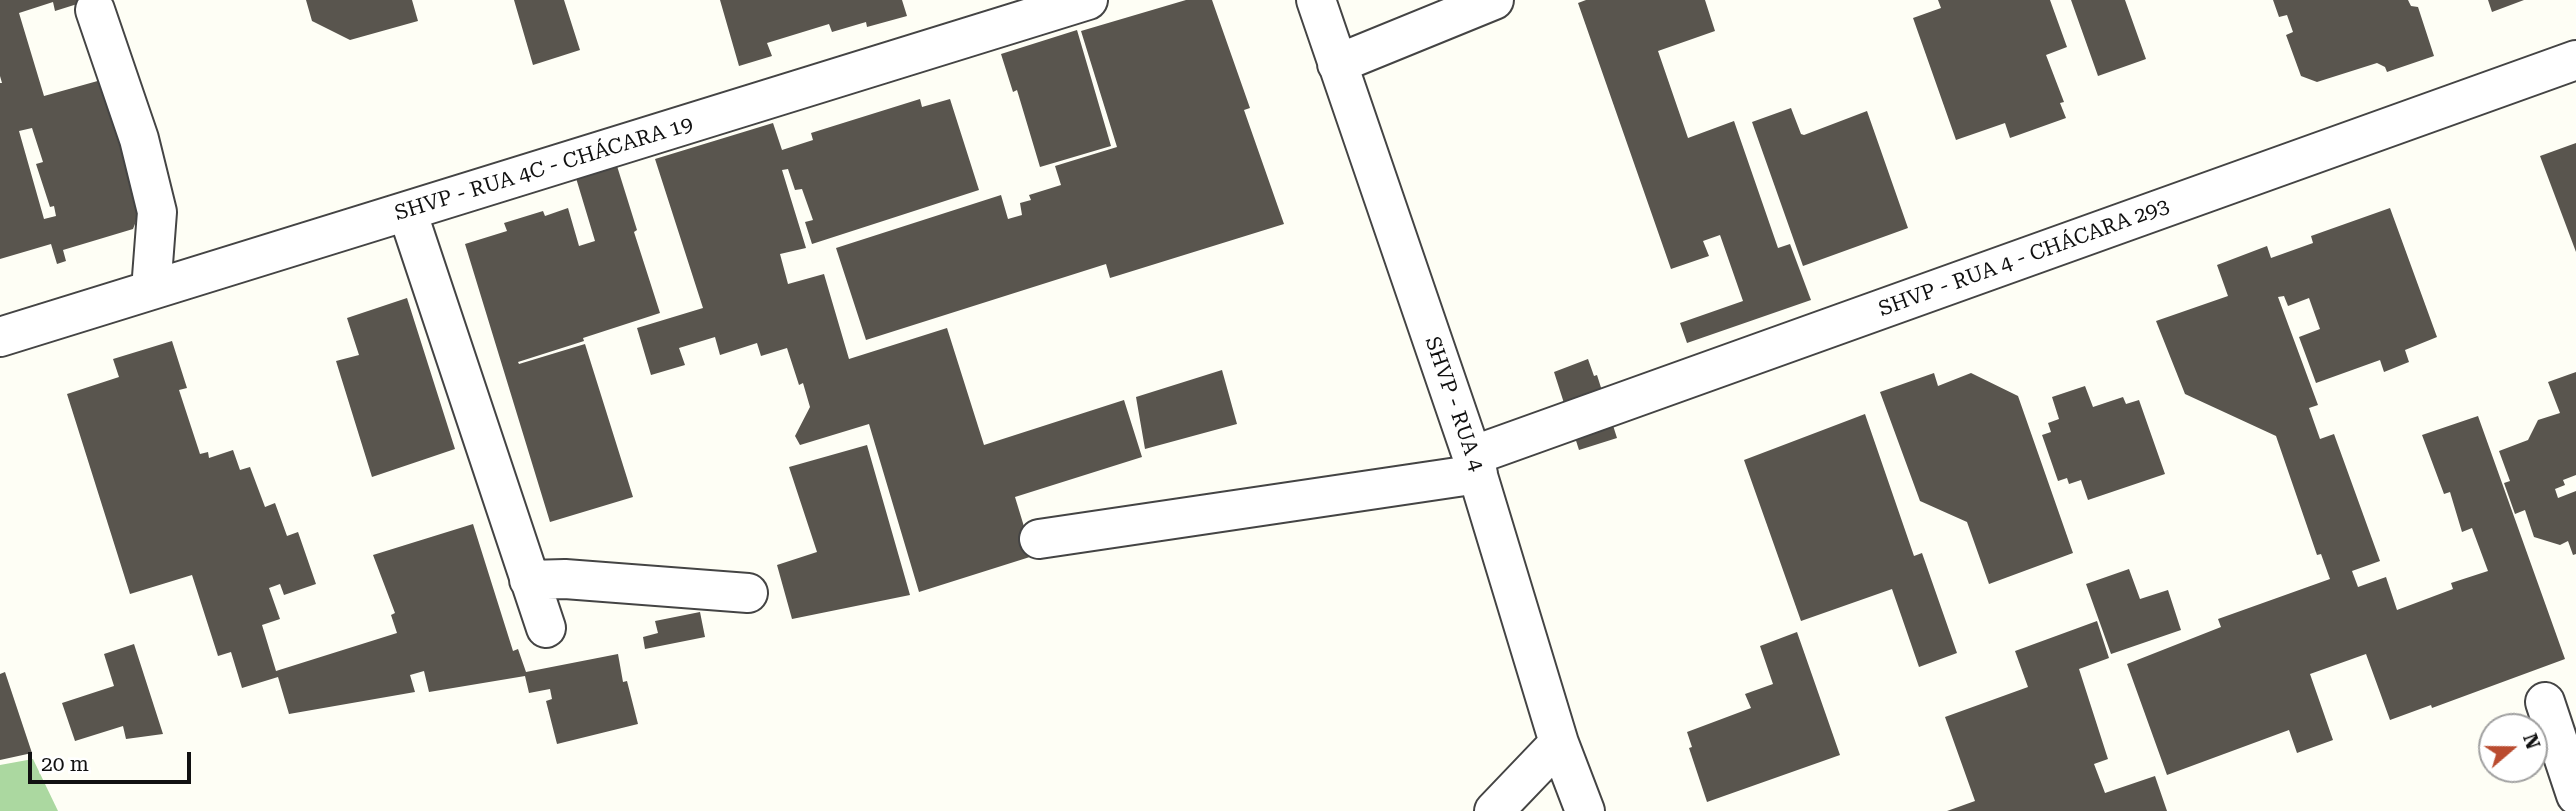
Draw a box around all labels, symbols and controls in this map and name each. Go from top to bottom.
street label: SHVP - RUA 4C - CHÁCARA 19 [392,112,696,226]
street label: SHVP - RUA 4 - CHÁCARA 293 [1875,194,2173,322]
street label: SHVP - RUA 4 [1419,333,1489,475]
north arrow [2478,713,2548,783]
text: N [2518,731,2545,752]
scale bar [32,738,194,782]
text: 20 m [41,752,89,776]

